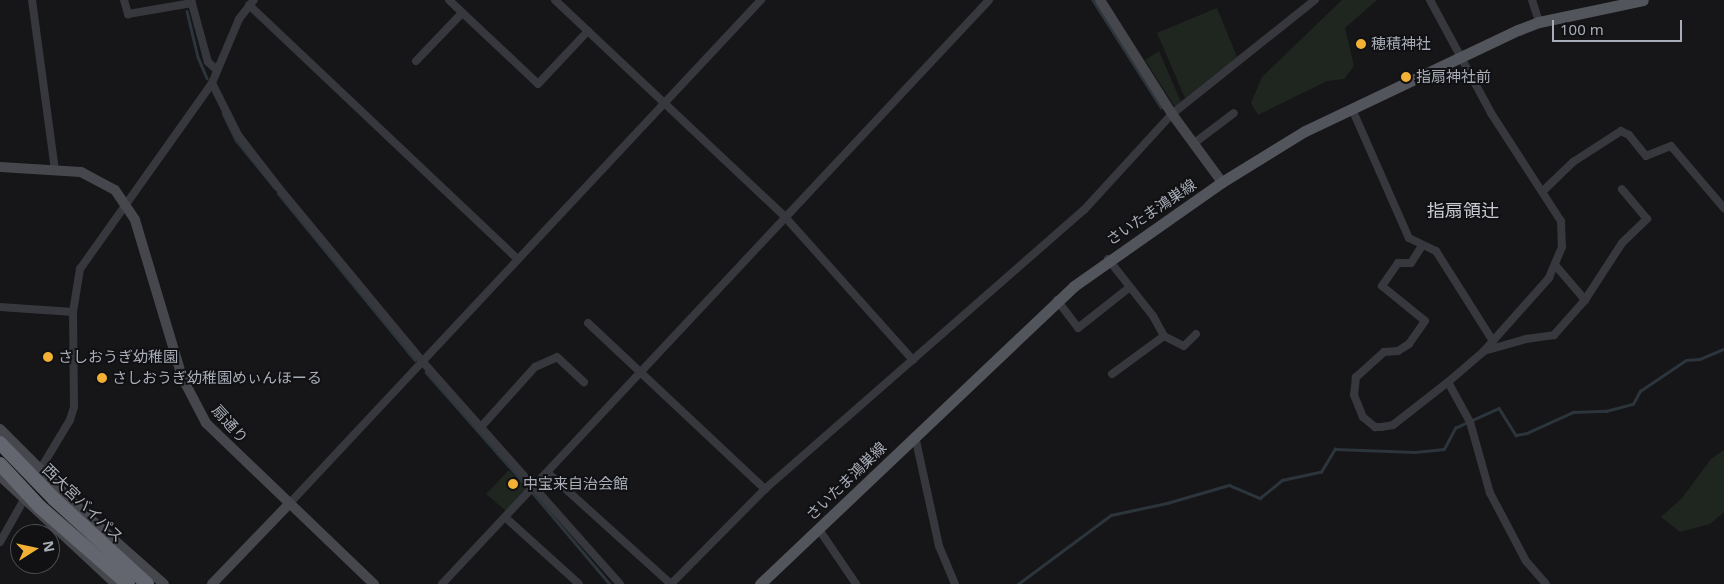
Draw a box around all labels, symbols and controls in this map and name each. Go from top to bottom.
scale bar [1554,10,1684,42]
text: 100 m [1560,19,1604,39]
place label: 穂積神社 [1371,35,1431,53]
marker: 穂積神社 [1355,38,1367,50]
place label: 指扇神社前 [1416,68,1491,86]
marker: 指扇神社前 [1400,71,1412,83]
street label: さいたま鴻巣線 [1102,175,1200,249]
district label: 指扇領辻 [1427,199,1499,221]
place label: さしおうぎ幼稚園 [58,348,178,366]
marker: さしおうぎ幼稚園 [42,351,54,363]
place label: さしおうぎ幼稚園めぃんほーる [112,369,322,387]
marker: さしおうぎ幼稚園めぃんほーる [96,372,108,384]
street label: 扇通り [208,401,252,447]
street label: さいたま鴻巣線 [802,438,890,524]
street label: 西大宮バイパス [39,460,127,546]
place label: 中宝来自治会館 [523,475,628,493]
marker: 中宝来自治会館 [507,478,519,490]
north arrow [10,524,60,574]
text: N [39,539,60,554]

